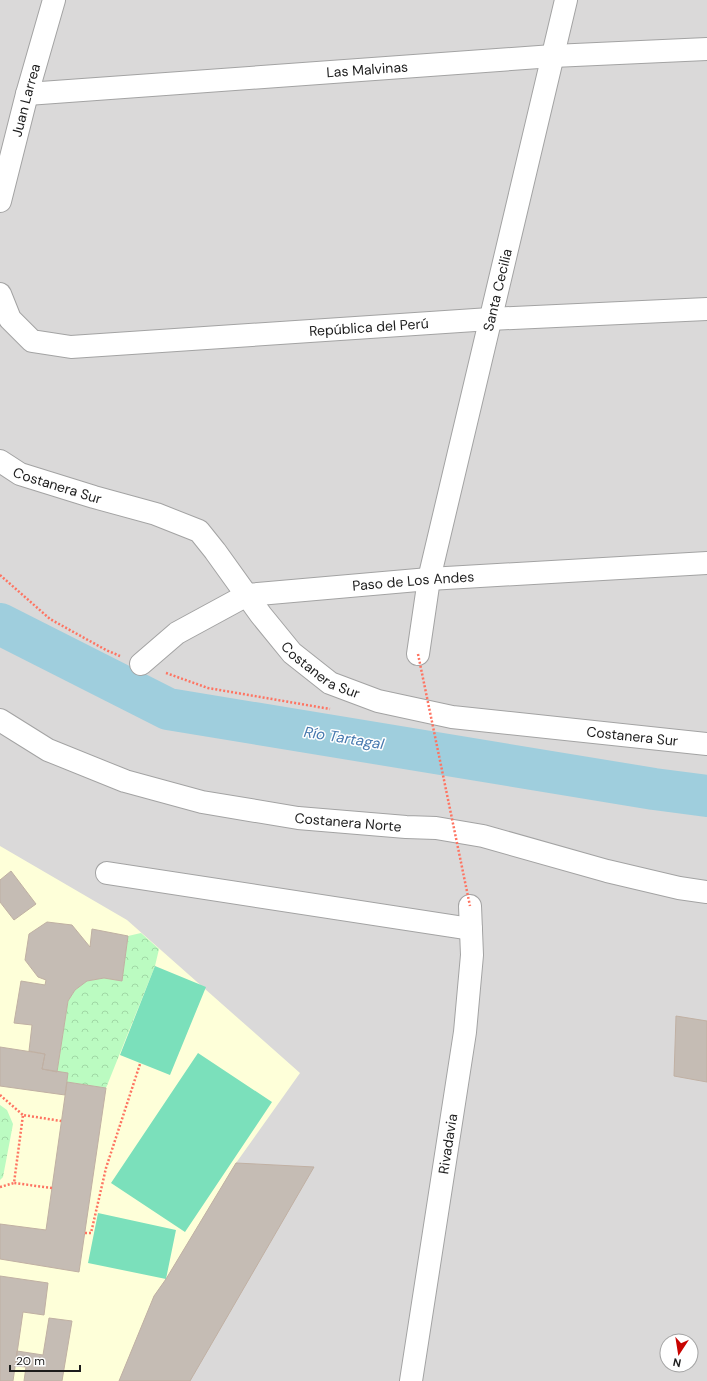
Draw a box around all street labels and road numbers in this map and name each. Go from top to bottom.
street label: Las Malvinas [326,58,409,81]
street label: Juan Larrea [8,62,44,139]
street label: Santa Cecilia [479,247,516,333]
street label: República del Perú [308,314,429,340]
street label: Costanera Sur [9,463,104,508]
street label: Paso de Los Andes [352,567,475,595]
street label: Costanera Sur [277,638,362,702]
street label: Costanera Sur [586,722,679,750]
street label: Costanera Norte [294,809,402,836]
street label: Rivadavia [434,1112,461,1175]

